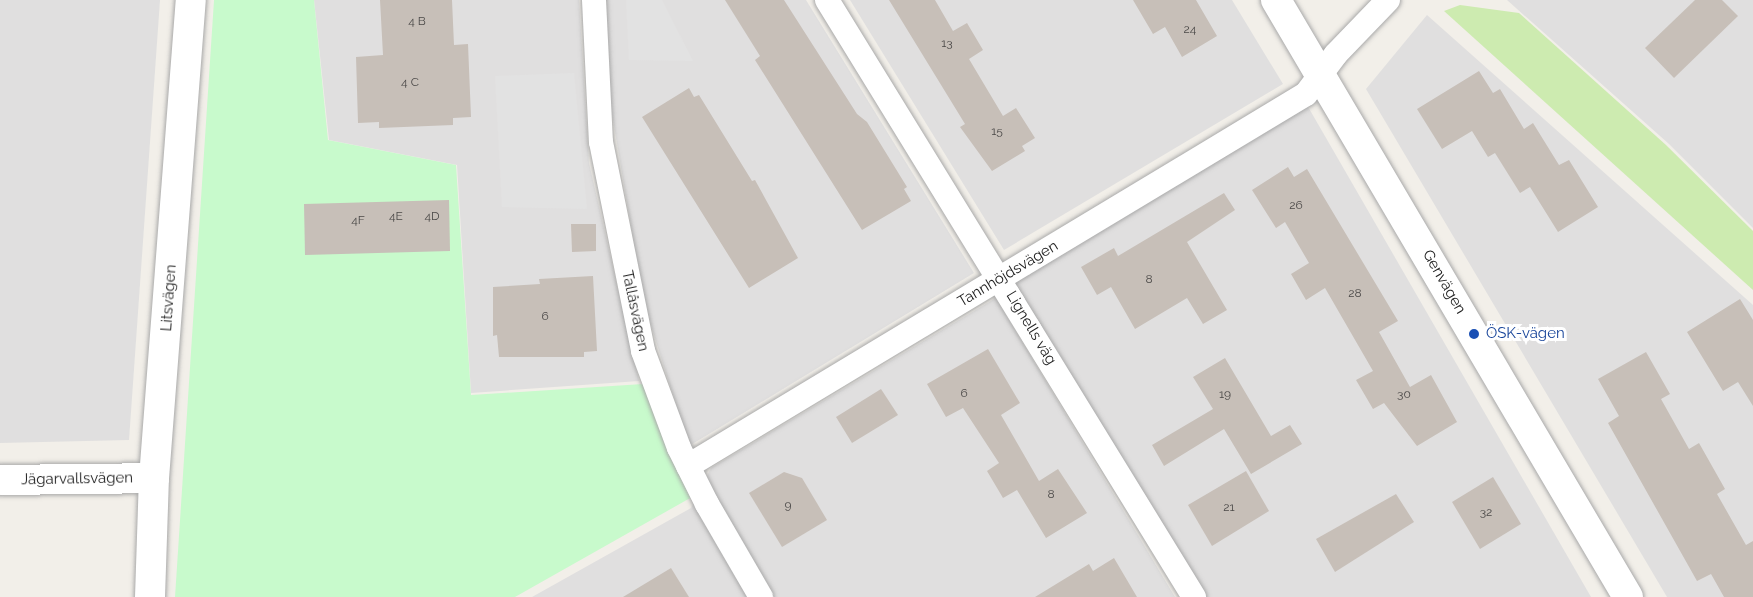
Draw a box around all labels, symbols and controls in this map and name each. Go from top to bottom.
house number: 4 B [408,15,426,29]
house number: 24 [1184,23,1196,37]
house number: 13 [941,37,953,51]
house number: 4 C [401,76,419,90]
house number: 15 [991,125,1003,139]
house number: 26 [1289,199,1303,213]
house number: 4E [389,210,403,224]
house number: 4D [424,210,440,224]
house number: 4F [351,214,365,228]
street label: Tannhöjdsvägen [955,237,1061,311]
street label: Genvägen [1418,247,1470,317]
street label: Litsvägen [158,264,180,332]
street label: Tallåsvägen [618,269,652,353]
house number: 8 [1145,273,1153,287]
house number: 28 [1348,287,1362,301]
street label: Lignells väg [1002,288,1060,368]
house number: 6 [541,310,549,324]
place label: ÖSK-vägen [1486,325,1565,343]
marker: ÖSK-vägen [1467,327,1481,341]
house number: 6 [960,387,968,401]
house number: 19 [1219,388,1231,402]
house number: 30 [1397,388,1411,402]
street label: Jägarvallsvägen [21,469,133,489]
house number: 8 [1047,488,1055,502]
house number: 9 [784,499,792,513]
house number: 21 [1223,501,1235,515]
house number: 32 [1480,506,1492,520]

